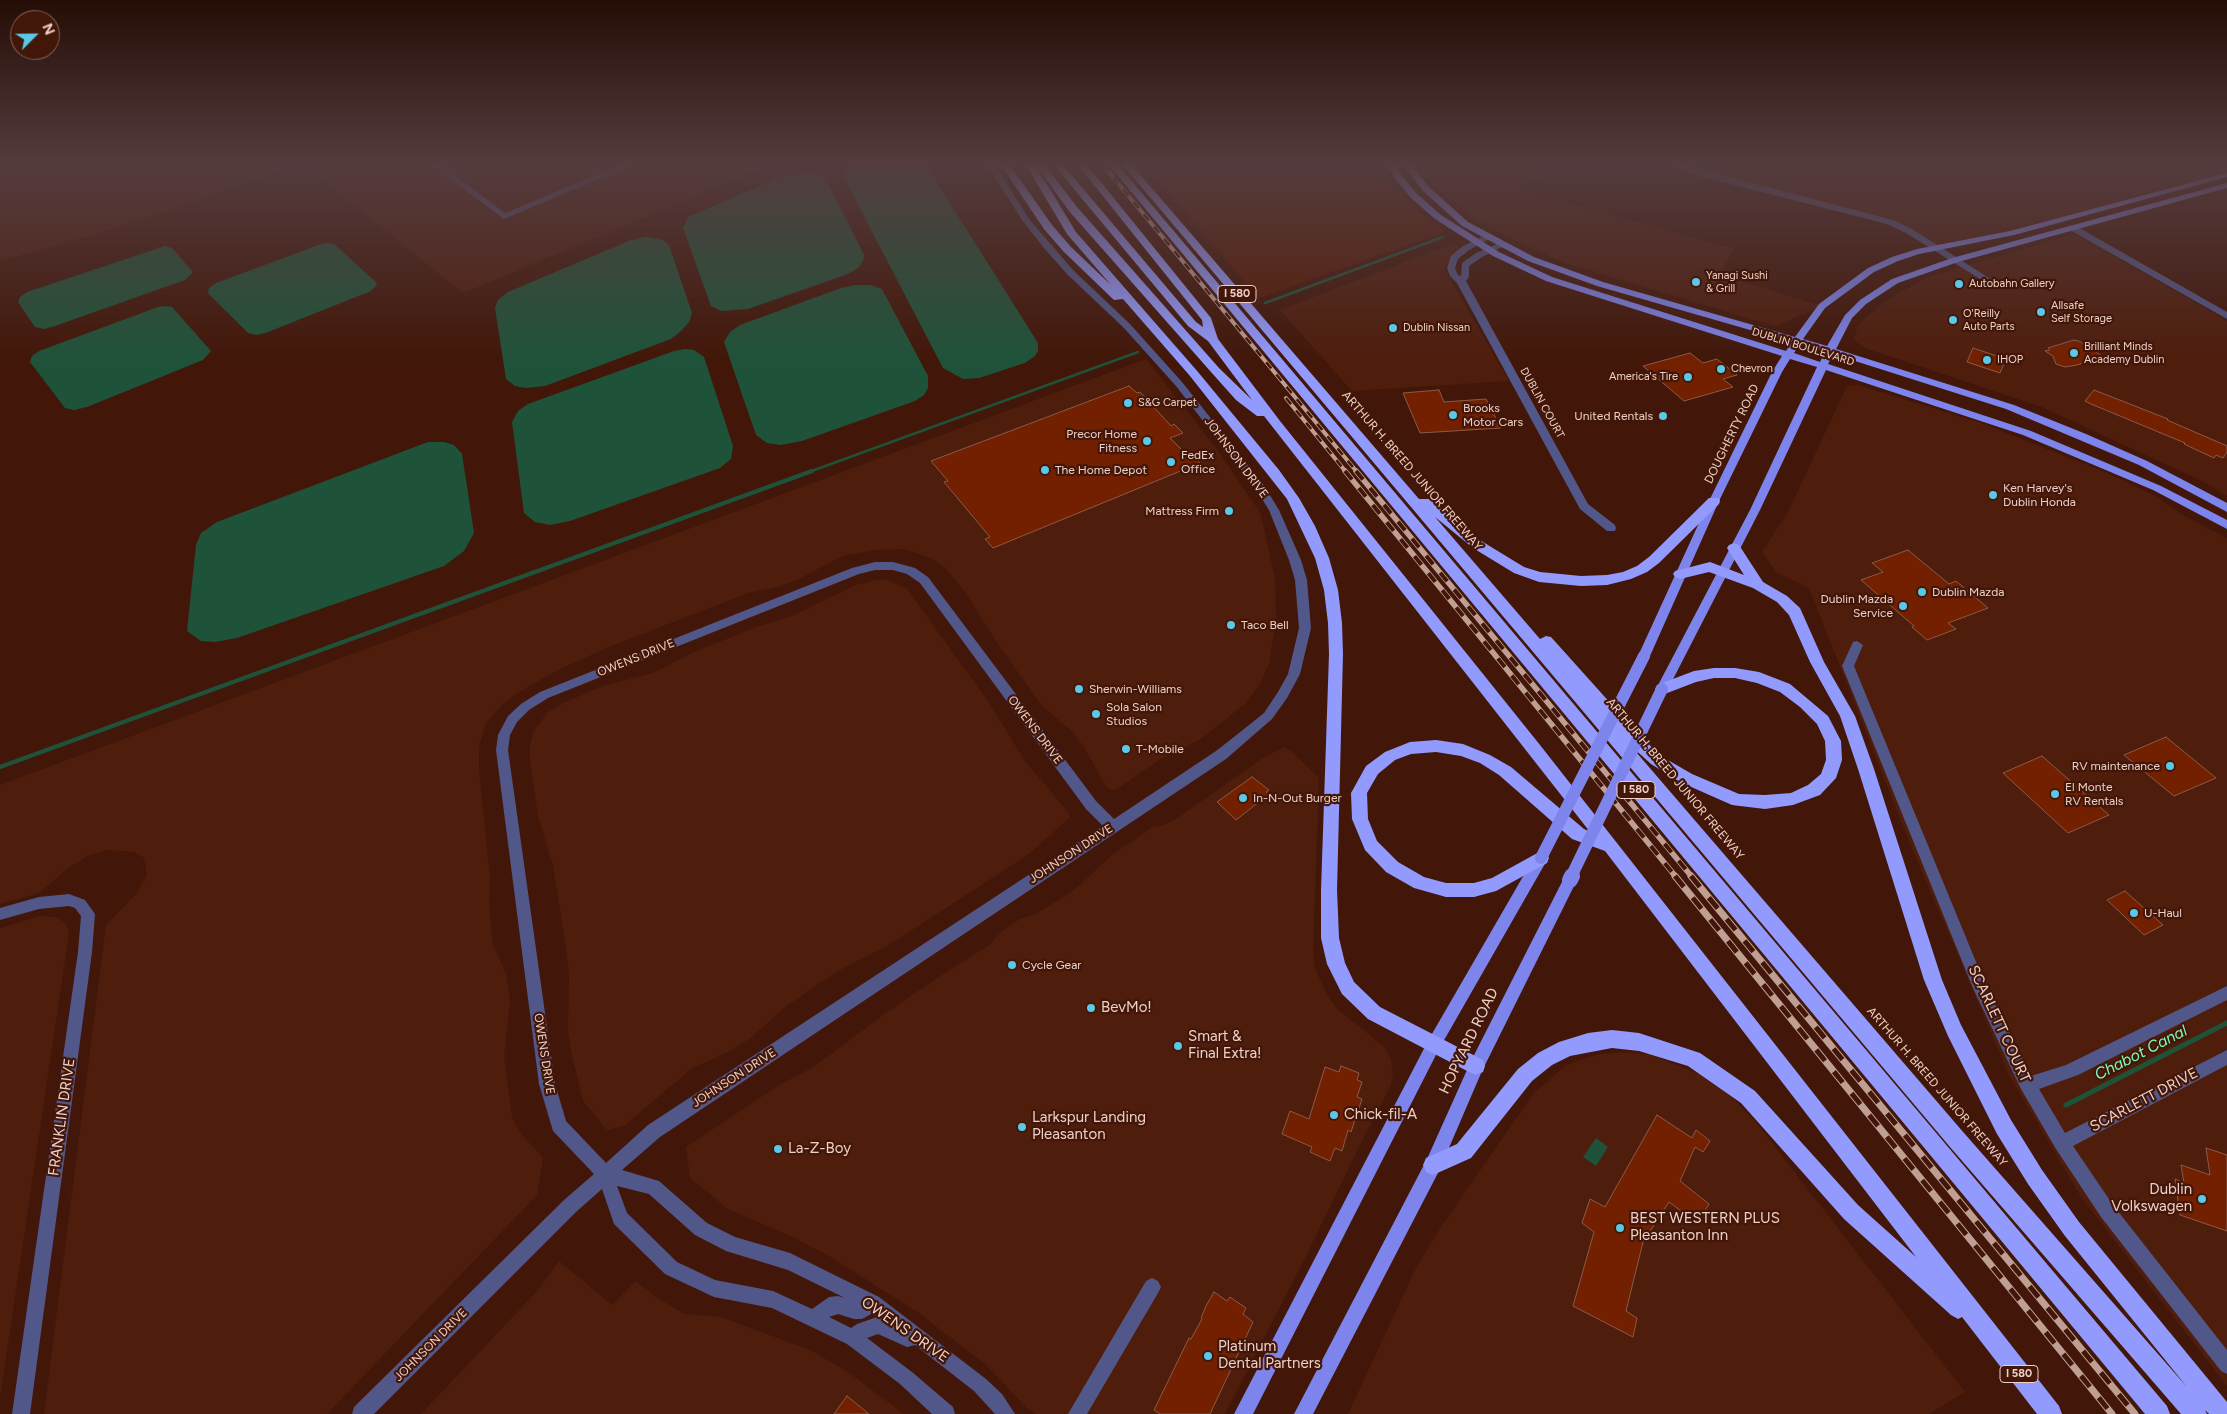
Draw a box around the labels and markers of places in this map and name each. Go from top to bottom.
place label: Yanagi Sushi & Grill [1706,269,1768,295]
marker: Yanagi Sushi & Grill [1690,276,1702,288]
place label: Autobahn Gallery [1969,277,2054,291]
marker: Autobahn Gallery [1953,278,1965,290]
place label: Allsafe Self Storage [2051,299,2112,325]
marker: Allsafe Self Storage [2035,306,2047,318]
place label: O'Reilly Auto Parts [1963,307,2015,333]
marker: O'Reilly Auto Parts [1947,314,1959,326]
place label: Dublin Nissan [1403,321,1470,335]
marker: Dublin Nissan [1387,322,1399,334]
place label: Brilliant Minds Academy Dublin [2084,340,2164,366]
marker: Brilliant Minds Academy Dublin [2068,347,2080,359]
place label: IHOP [1997,353,2023,367]
marker: IHOP [1981,354,1993,366]
place label: Chevron [1731,362,1773,376]
marker: Chevron [1715,363,1727,375]
place label: America's Tire [1609,370,1678,384]
marker: America's Tire [1682,371,1694,383]
place label: S&G Carpet [1138,396,1197,410]
marker: S&G Carpet [1122,397,1134,409]
place label: Brooks Motor Cars [1463,401,1523,429]
marker: Brooks Motor Cars [1447,409,1459,421]
place label: United Rentals [1574,409,1653,423]
marker: United Rentals [1657,410,1669,422]
place label: Precor Home Fitness [1066,427,1137,455]
marker: Precor Home Fitness [1141,435,1153,447]
place label: FedEx Office [1181,448,1215,476]
marker: FedEx Office [1165,456,1177,468]
place label: The Home Depot [1055,463,1147,477]
marker: The Home Depot [1039,464,1051,476]
place label: Ken Harvey's Dublin Honda [2003,481,2076,509]
marker: Ken Harvey's Dublin Honda [1987,489,1999,501]
place label: Mattress Firm [1145,504,1219,518]
marker: Mattress Firm [1223,505,1235,517]
place label: Dublin Mazda [1932,585,2004,599]
marker: Dublin Mazda [1916,586,1928,598]
place label: Dublin Mazda Service [1821,592,1893,620]
marker: Dublin Mazda Service [1897,600,1909,612]
place label: Taco Bell [1241,618,1289,632]
marker: Taco Bell [1225,619,1237,631]
place label: Sherwin-Williams [1089,682,1182,696]
marker: Sherwin-Williams [1073,683,1085,695]
place label: Sola Salon Studios [1106,700,1162,728]
marker: Sola Salon Studios [1090,708,1102,720]
place label: T-Mobile [1136,742,1184,756]
marker: T-Mobile [1120,743,1132,755]
place label: RV maintenance [2072,759,2160,773]
marker: RV maintenance [2164,760,2176,772]
place label: El Monte RV Rentals [2065,780,2123,808]
marker: El Monte RV Rentals [2049,788,2061,800]
place label: In-N-Out Burger [1253,791,1341,805]
marker: In-N-Out Burger [1237,792,1249,804]
place label: U-Haul [2144,906,2182,920]
marker: U-Haul [2128,907,2140,919]
place label: Cycle Gear [1022,958,1081,972]
marker: Cycle Gear [1006,959,1018,971]
place label: BevMo! [1101,999,1152,1017]
marker: BevMo! [1085,1002,1097,1014]
place label: Smart & Final Extra! [1188,1028,1262,1063]
marker: Smart & Final Extra! [1172,1040,1184,1052]
place label: Chick-fil-A [1344,1106,1417,1124]
place label: Larkspur Landing Pleasanton [1032,1109,1146,1144]
marker: Chick-fil-A [1328,1109,1340,1121]
marker: Larkspur Landing Pleasanton [1016,1121,1028,1133]
place label: La-Z-Boy [788,1140,851,1158]
marker: La-Z-Boy [772,1143,784,1155]
place label: Dublin Volkswagen [2111,1181,2192,1216]
marker: Dublin Volkswagen [2196,1193,2208,1205]
place label: BEST WESTERN PLUS Pleasanton Inn [1630,1210,1780,1245]
marker: BEST WESTERN PLUS Pleasanton Inn [1614,1222,1626,1234]
place label: Platinum Dental Partners [1218,1338,1321,1373]
marker: Platinum Dental Partners [1202,1350,1214,1362]

